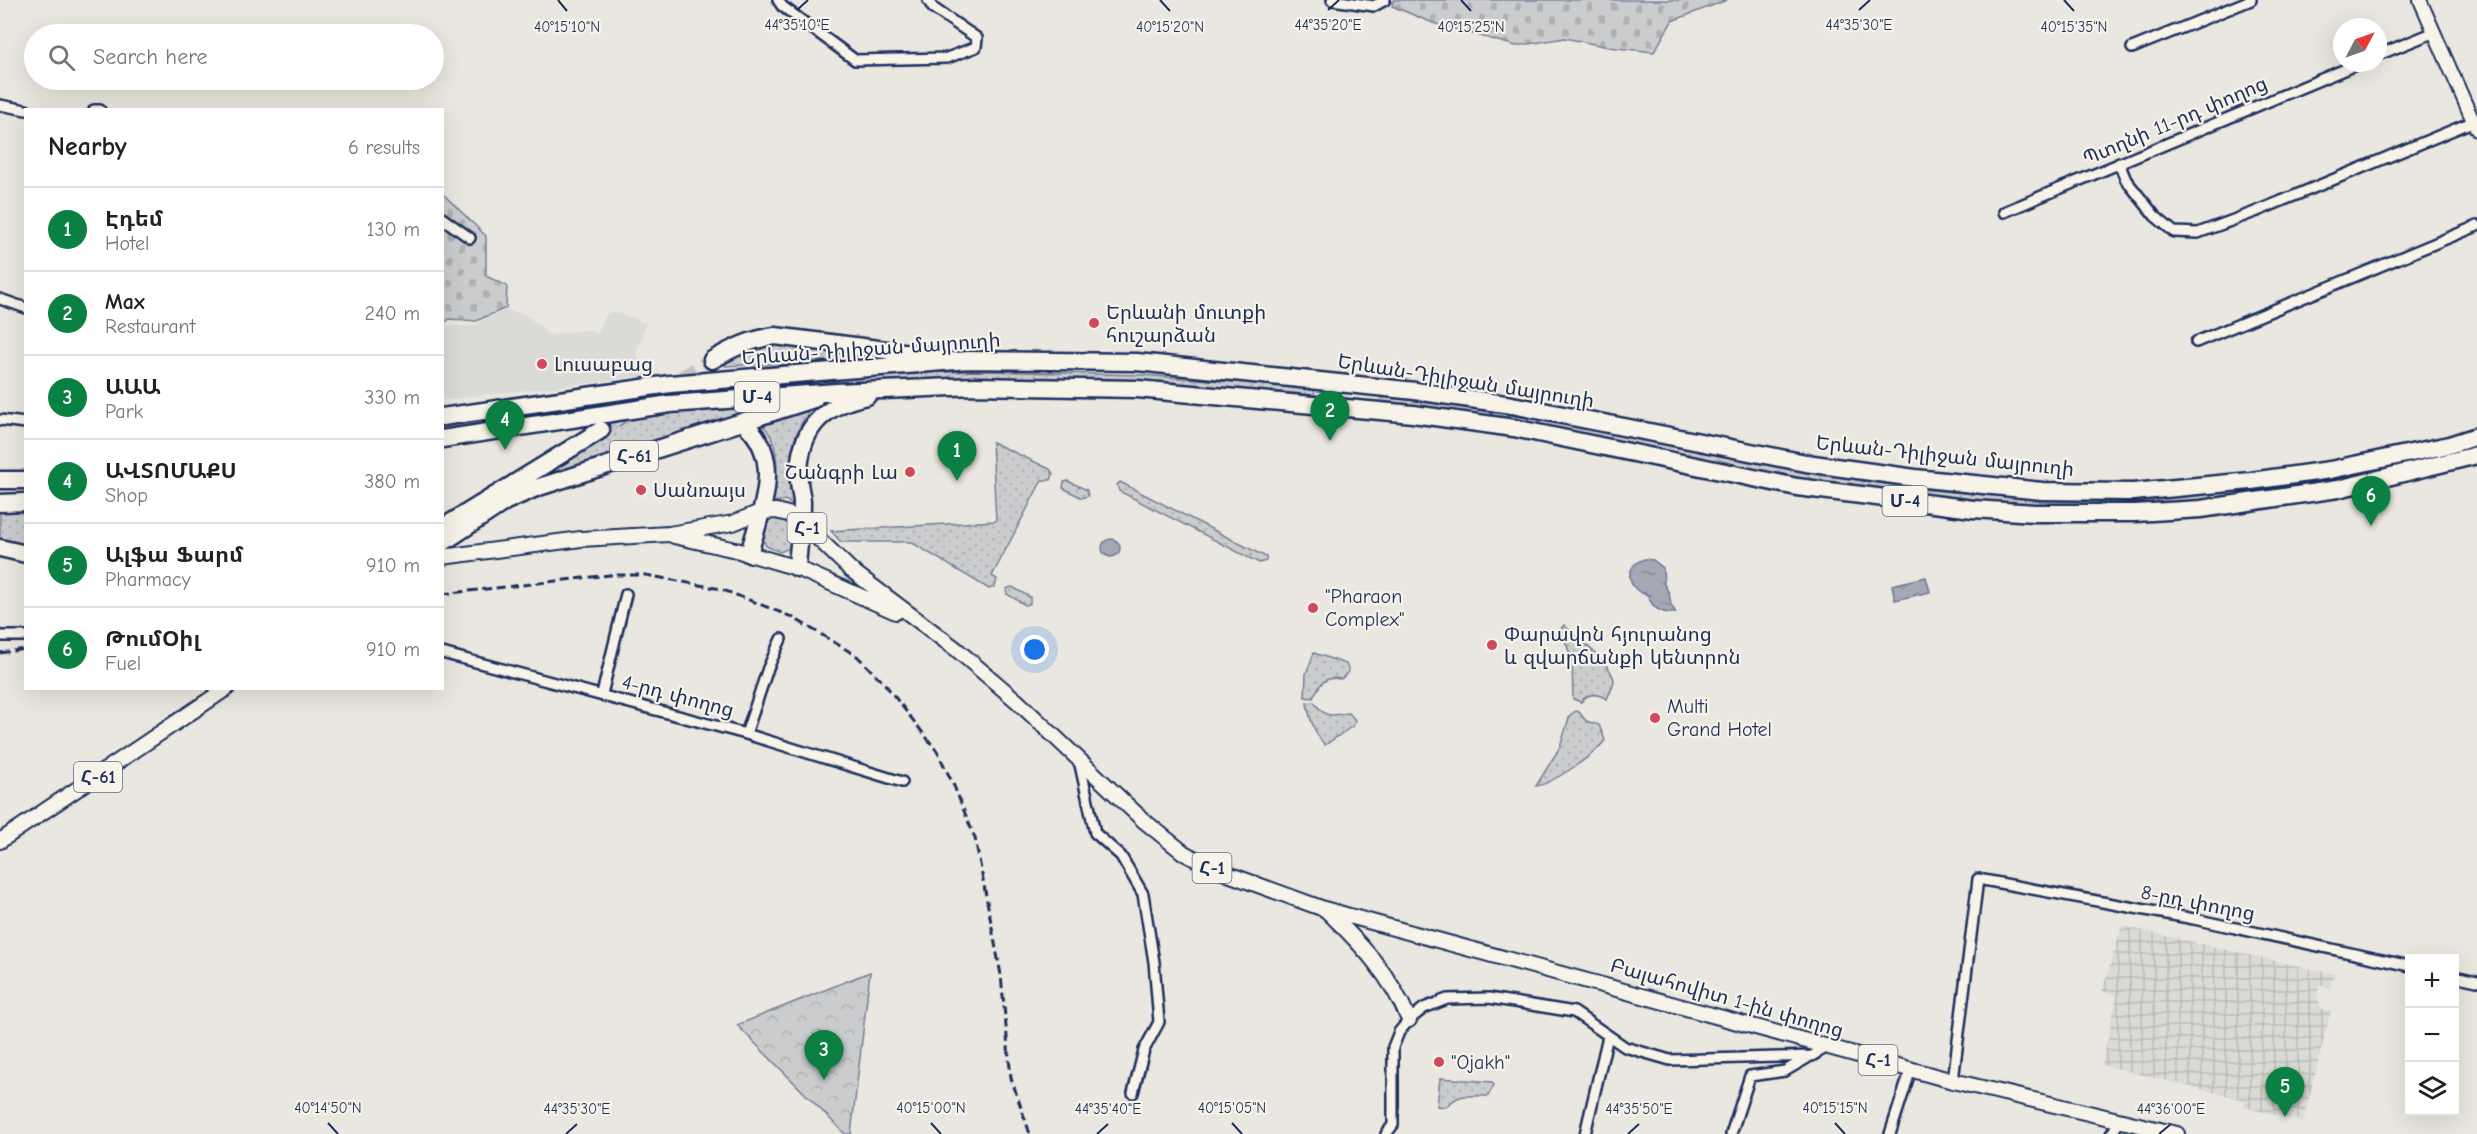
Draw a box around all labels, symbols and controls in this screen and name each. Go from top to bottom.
text: 44°35'10"E [764,16,830,34]
text: 44°35'20"E [1294,16,1362,34]
text: 44°35'30"E [1826,16,1892,34]
text: 40°15'10"N [534,18,600,36]
text: 40°15'20"N [1136,18,1204,36]
text: 40°15'25"N [1437,18,1505,36]
text: 40°15'35"N [2041,18,2107,36]
north arrow [2333,18,2387,72]
search box [24,24,444,90]
icon: search [45,41,78,74]
text: Search here [93,44,208,70]
street label: Պտղնի 11-րդ փողոց [2079,72,2271,170]
text: Nearby [48,132,127,162]
text: 6 results [348,136,420,159]
text: Էդեմ [105,206,163,232]
text: 1 [64,218,71,241]
text: 130 m [367,218,420,241]
text: Hotel [105,232,149,255]
text: Max [105,289,145,315]
place label: Երևանի մուտքի հուշարձան [1106,301,1266,347]
text: 2 [63,302,72,325]
text: 240 m [365,302,420,325]
text: Restaurant [105,315,195,338]
marker: Երևանի մուտքի հուշարձան [1087,316,1101,330]
street label: Երևան-Դիլիջան մայրուղի [741,328,1001,370]
street label: Երևան-Դիլիջան մայրուղի [1336,349,1596,413]
place label: Լուսաբաց [554,353,653,376]
marker: Լուսաբաց [535,357,549,371]
text: ԱԱԱ [105,374,161,400]
road number: Մ-4 [734,382,780,412]
text: 3 [63,386,72,409]
text: 330 m [364,386,420,409]
pin: 2 [1310,392,1350,441]
text: Park [105,400,143,423]
pin: 4 [486,400,524,450]
street label: Երևան-Դիլիջան մայրուղի [1815,431,2075,481]
pin: 1 [938,432,976,481]
road number: Հ-61 [610,441,658,471]
text: ԱՎՏՈՄԱՔՍ [105,458,237,484]
place label: Շանգրի Լա [785,461,898,484]
marker: Շանգրի Լա [903,465,917,479]
text: 4 [63,470,72,493]
text: 380 m [364,470,420,493]
pin: 6 [2352,476,2390,526]
place label: Սանռայս [653,479,746,502]
marker: Սանռայս [634,483,648,497]
text: Shop [105,484,148,507]
road number: Մ-4 [1882,486,1928,516]
road number: Հ-1 [788,513,826,543]
text: Ալֆա Ֆարմ [105,542,243,568]
text: 5 [62,554,73,577]
text: 910 m [366,554,420,577]
text: Pharmacy [105,568,191,591]
place label: "Pharaon Complex" [1325,585,1404,631]
marker: "Pharaon Complex" [1306,601,1320,615]
place label: Փարավոն հյուրանոց և զվարճանքի կենտրոն [1504,623,1740,669]
text: ԹումՕիլ [105,626,200,652]
your location [1020,635,1049,664]
text: 6 [62,638,73,661]
text: 910 m [366,638,420,661]
marker: Փարավոն հյուրանոց և զվարճանքի կենտրոն [1485,638,1499,652]
text: Fuel [105,652,141,675]
street label: 4-րդ փողոց [619,670,737,722]
place label: Multi Grand Hotel [1667,695,1772,741]
marker: Multi Grand Hotel [1648,711,1662,725]
road number: Հ-61 [74,762,122,792]
road number: Հ-1 [1192,853,1232,883]
street label: 8-րդ փողոց [2139,881,2257,925]
street label: Բալահովիտ 1-ին փողոց [1608,954,1846,1042]
map controls [2405,954,2459,1116]
button: + [2405,954,2459,1008]
button: − [2405,1008,2459,1062]
pin: 3 [804,1030,844,1080]
road number: Հ-1 [1858,1045,1898,1075]
place label: "Ojakh" [1451,1051,1510,1074]
marker: "Ojakh" [1432,1055,1446,1069]
button: layers [2405,1062,2459,1116]
pin: 5 [2266,1068,2304,1117]
text: 40°14'50"N [294,1099,362,1117]
text: 40°15'00"N [896,1099,966,1117]
text: 40°15'05"N [1198,1099,1266,1117]
text: 40°15'15"N [1802,1099,1868,1117]
text: 44°35'30"E [544,1100,610,1118]
text: 44°35'40"E [1075,1100,1141,1118]
text: 44°35'50"E [1605,1100,1673,1118]
text: 44°36'00"E [2137,1100,2205,1118]

